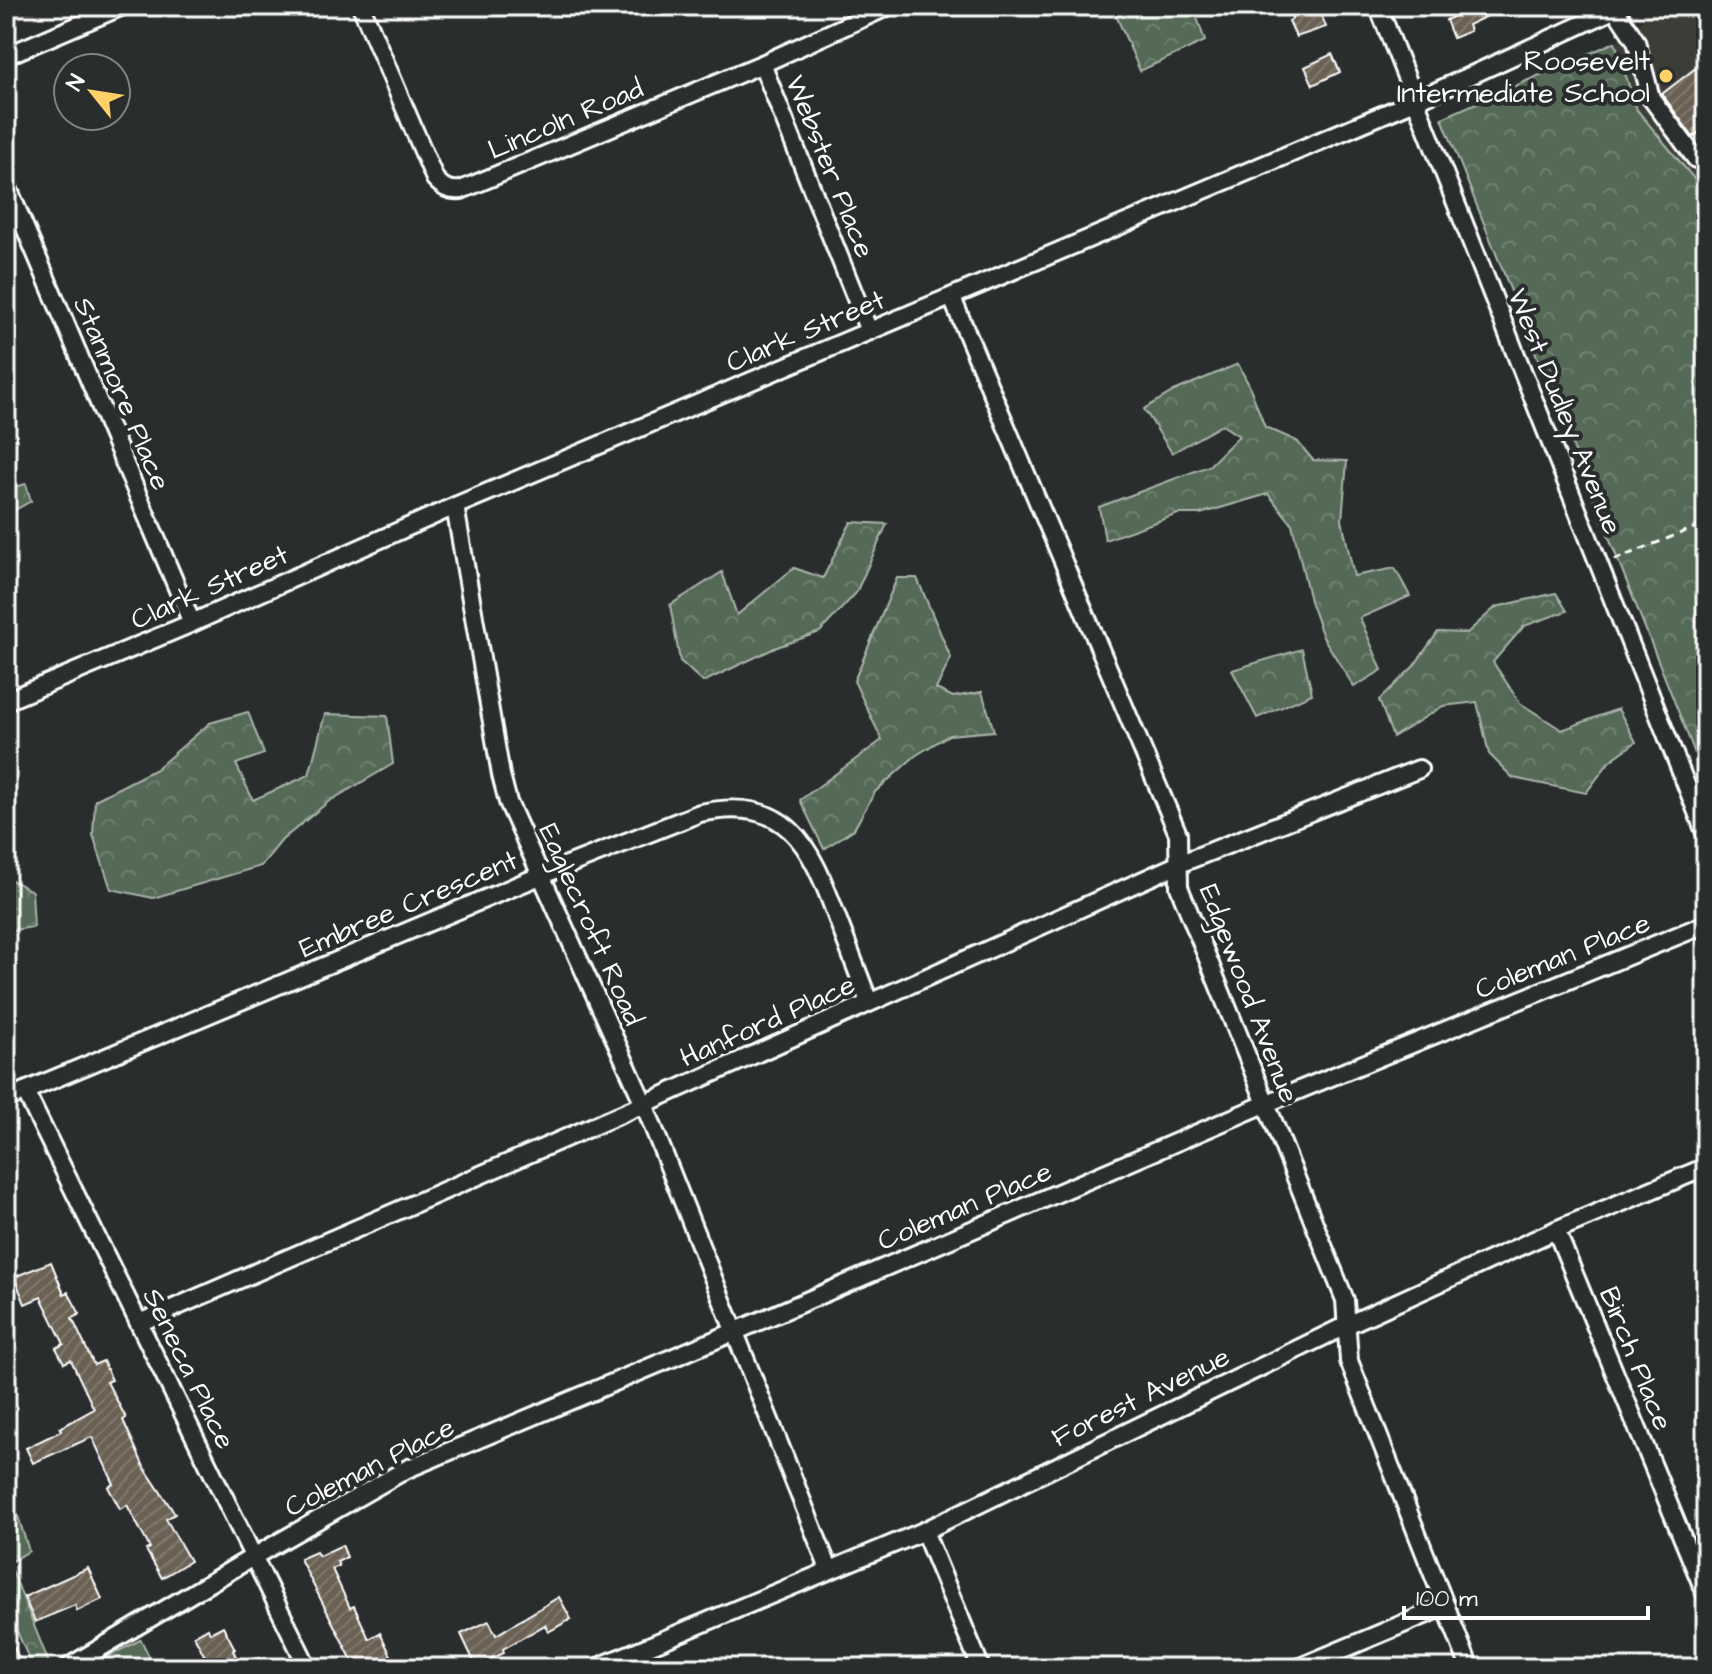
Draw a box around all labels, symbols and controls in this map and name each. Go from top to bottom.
place label: Roosevelt Intermediate School [1397,42,1651,113]
north arrow [52,52,132,132]
marker: Roosevelt Intermediate School [1657,67,1675,85]
text: N [59,69,93,96]
street label: Lincoln Road [482,69,649,170]
street label: Webster Place [775,69,884,264]
street label: Clark Street [720,280,891,382]
street label: West Dudley Avenue [1496,283,1632,541]
street label: Stanmore Place [63,291,180,496]
street label: Clark Street [125,535,295,639]
street label: Eaglecroft Road [528,817,653,1032]
street label: Embree Crescent [293,841,524,968]
street label: Edgewood Avenue [1188,879,1308,1109]
street label: Coleman Place [1469,904,1656,1009]
street label: Hanford Place [674,965,861,1077]
street label: Coleman Place [871,1152,1058,1261]
street label: Birch Place [1589,1281,1682,1436]
street label: Seneca Place [133,1282,245,1456]
street label: Forest Avenue [1045,1337,1236,1457]
street label: Coleman Place [278,1408,461,1527]
scale bar [1404,1570,1648,1620]
text: 100 m [1416,1582,1478,1616]

